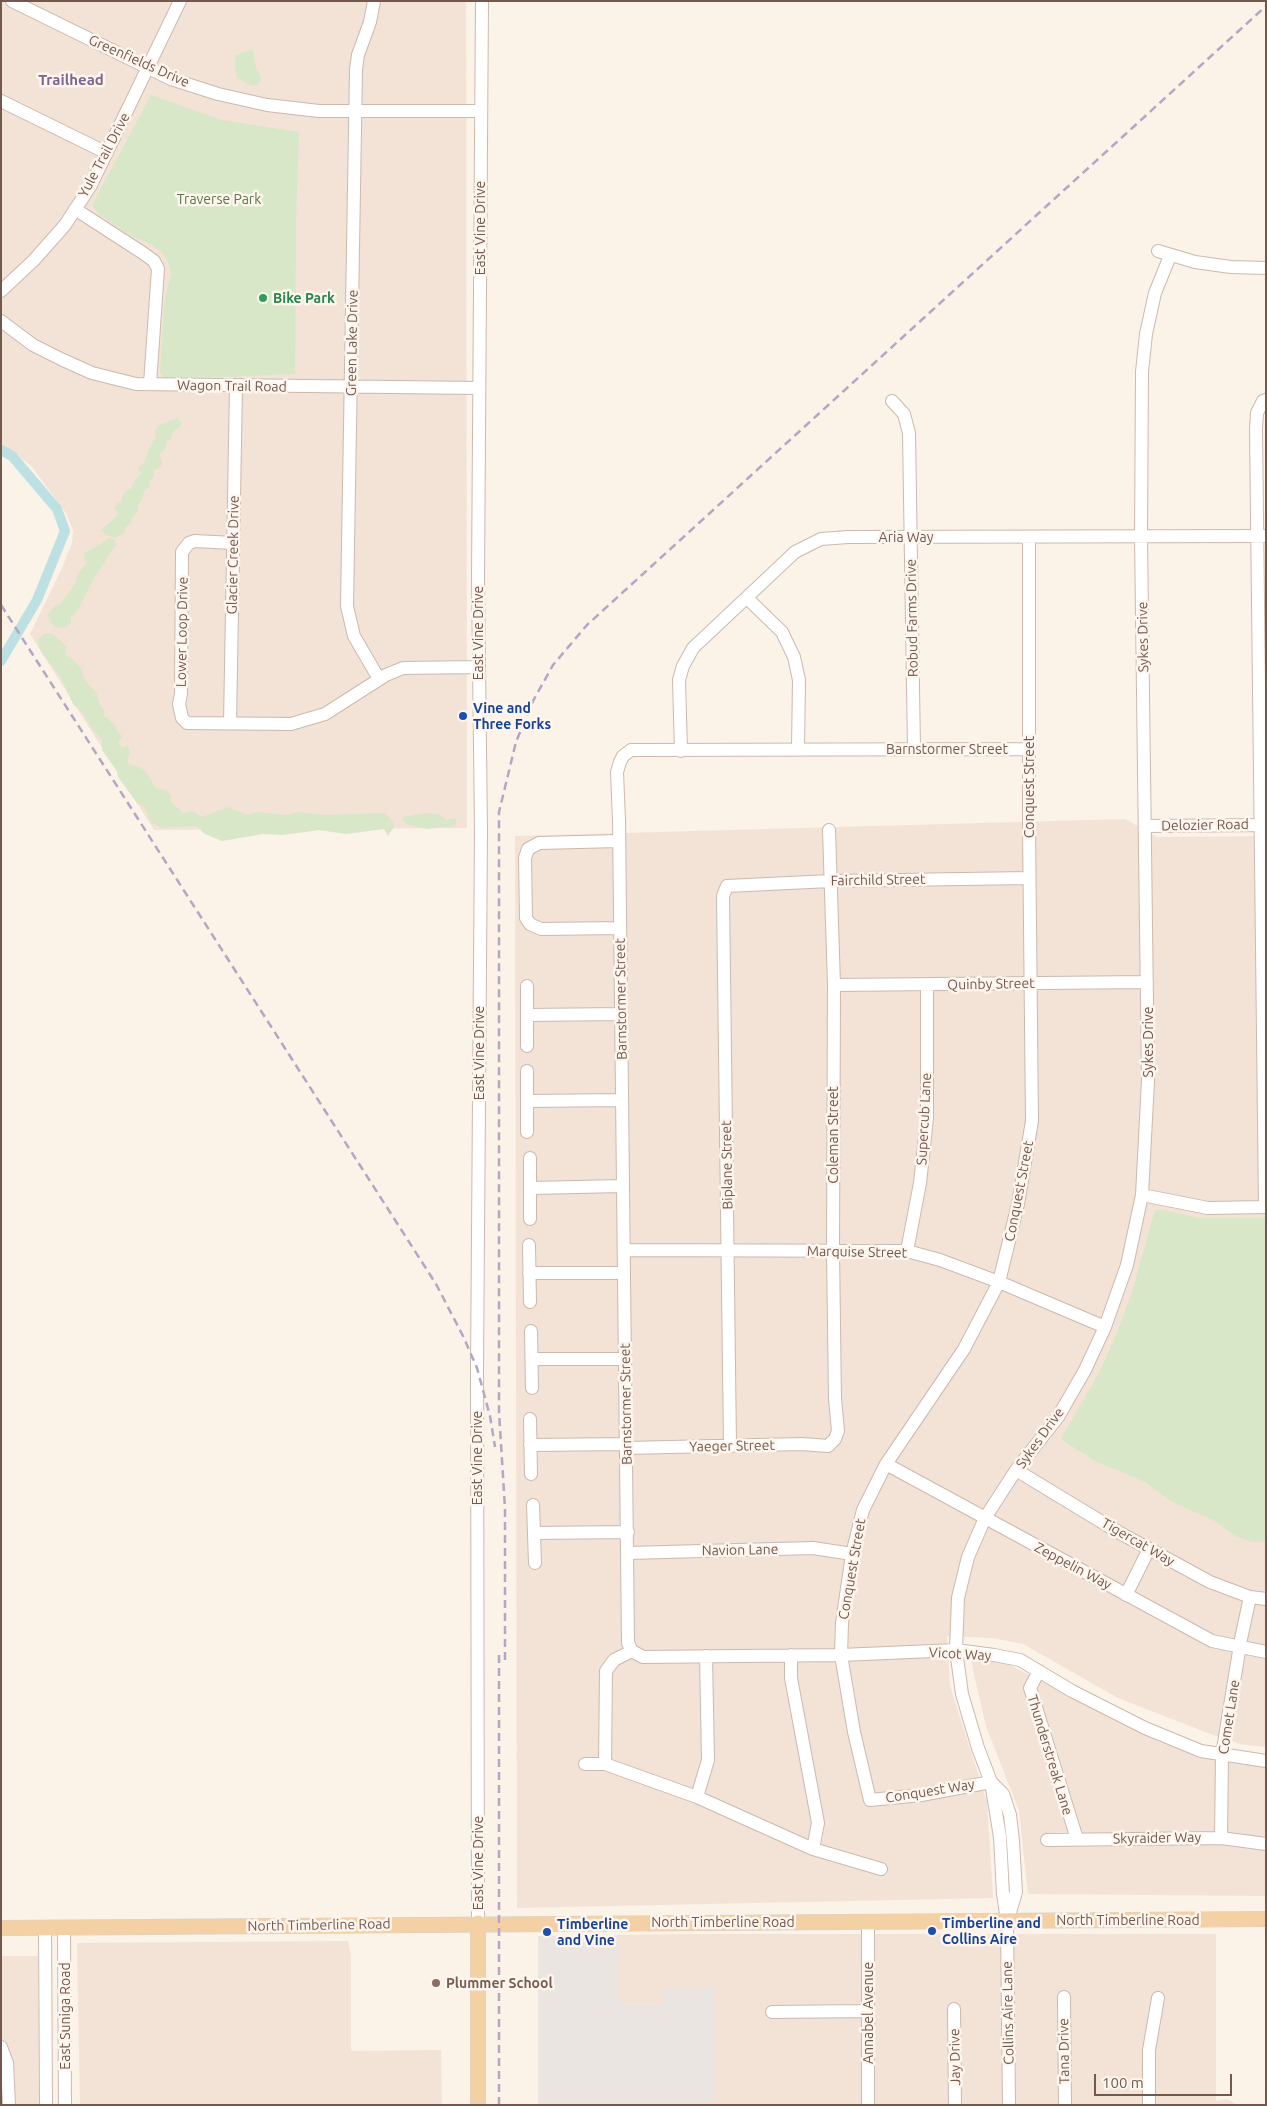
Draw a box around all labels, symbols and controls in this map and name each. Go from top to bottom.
street label: Greenfields Drive [86,31,192,91]
district label: Trailhead [38,71,104,89]
street label: Yule Trail Drive [75,110,133,200]
street label: East Vine Drive [472,181,488,275]
park label: Traverse Park [177,191,261,207]
place label: Bike Park [273,290,335,306]
street label: Green Lake Drive [343,290,361,396]
marker: Bike Park [257,292,269,304]
street label: Wagon Trail Road [177,377,287,395]
street label: Glacier Creek Drive [224,495,242,615]
street label: Aria Way [879,529,933,545]
street label: Robud Farms Drive [903,559,921,677]
street label: Lower Loop Drive [173,577,191,687]
street label: East Vine Drive [470,586,486,680]
street label: Sykes Drive [1134,601,1152,673]
place label: Vine and Three Forks [473,700,551,732]
marker: Vine and Three Forks [457,710,469,722]
street label: Conquest Street [1021,736,1037,838]
street label: Barnstormer Street [886,741,1008,757]
street label: Delozier Road [1161,816,1249,834]
street label: Fairchild Street [830,871,926,889]
street label: Barnstormer Street [612,938,630,1060]
street label: Quinby Street [947,975,1035,993]
street label: East Vine Drive [471,1006,487,1100]
street label: Sykes Drive [1140,1007,1156,1077]
street label: Supercub Lane [913,1072,935,1166]
street label: Coleman Street [825,1086,841,1184]
street label: Biplane Street [718,1120,736,1210]
street label: Conquest Street [1001,1139,1037,1243]
street label: Marquise Street [807,1243,907,1261]
street label: Barnstormer Street [617,1343,635,1465]
street label: Sykes Drive [1012,1404,1068,1472]
street label: East Vine Drive [469,1411,485,1505]
street label: Yaeger Street [689,1437,775,1455]
street label: Tigercat Way [1098,1514,1178,1570]
street label: Conquest Street [835,1517,869,1621]
street label: Zeppelin Way [1032,1539,1114,1593]
street label: Navion Lane [701,1541,779,1559]
street label: Vicot Way [928,1644,992,1664]
street label: Comet Lane [1215,1678,1243,1756]
street label: Thunderstreak Lane [1024,1693,1076,1817]
street label: Conquest Way [884,1776,976,1806]
street label: East Vine Drive [470,1816,486,1910]
street label: Skyraider Way [1113,1829,1201,1847]
street label: North Timberline Road [1056,1912,1200,1928]
street label: North Timberline Road [651,1914,795,1930]
street label: North Timberline Road [247,1915,391,1935]
place label: Timberline and Collins Aire [942,1915,1041,1948]
place label: Timberline and Vine [557,1916,628,1948]
marker: Timberline and Collins Aire [926,1925,938,1937]
marker: Timberline and Vine [541,1926,553,1938]
street label: Collins Aire Lane [999,1961,1017,2065]
street label: East Suniga Road [57,1962,73,2070]
street label: Annabel Avenue [860,1962,876,2064]
place label: Plummer School [446,1975,553,1991]
marker: Plummer School [430,1977,442,1989]
street label: Tana Drive [1055,2018,1073,2084]
street label: Jay Drive [946,2028,964,2086]
scale bar [1097,2064,1234,2096]
text: 100 m [1102,2074,1144,2091]

